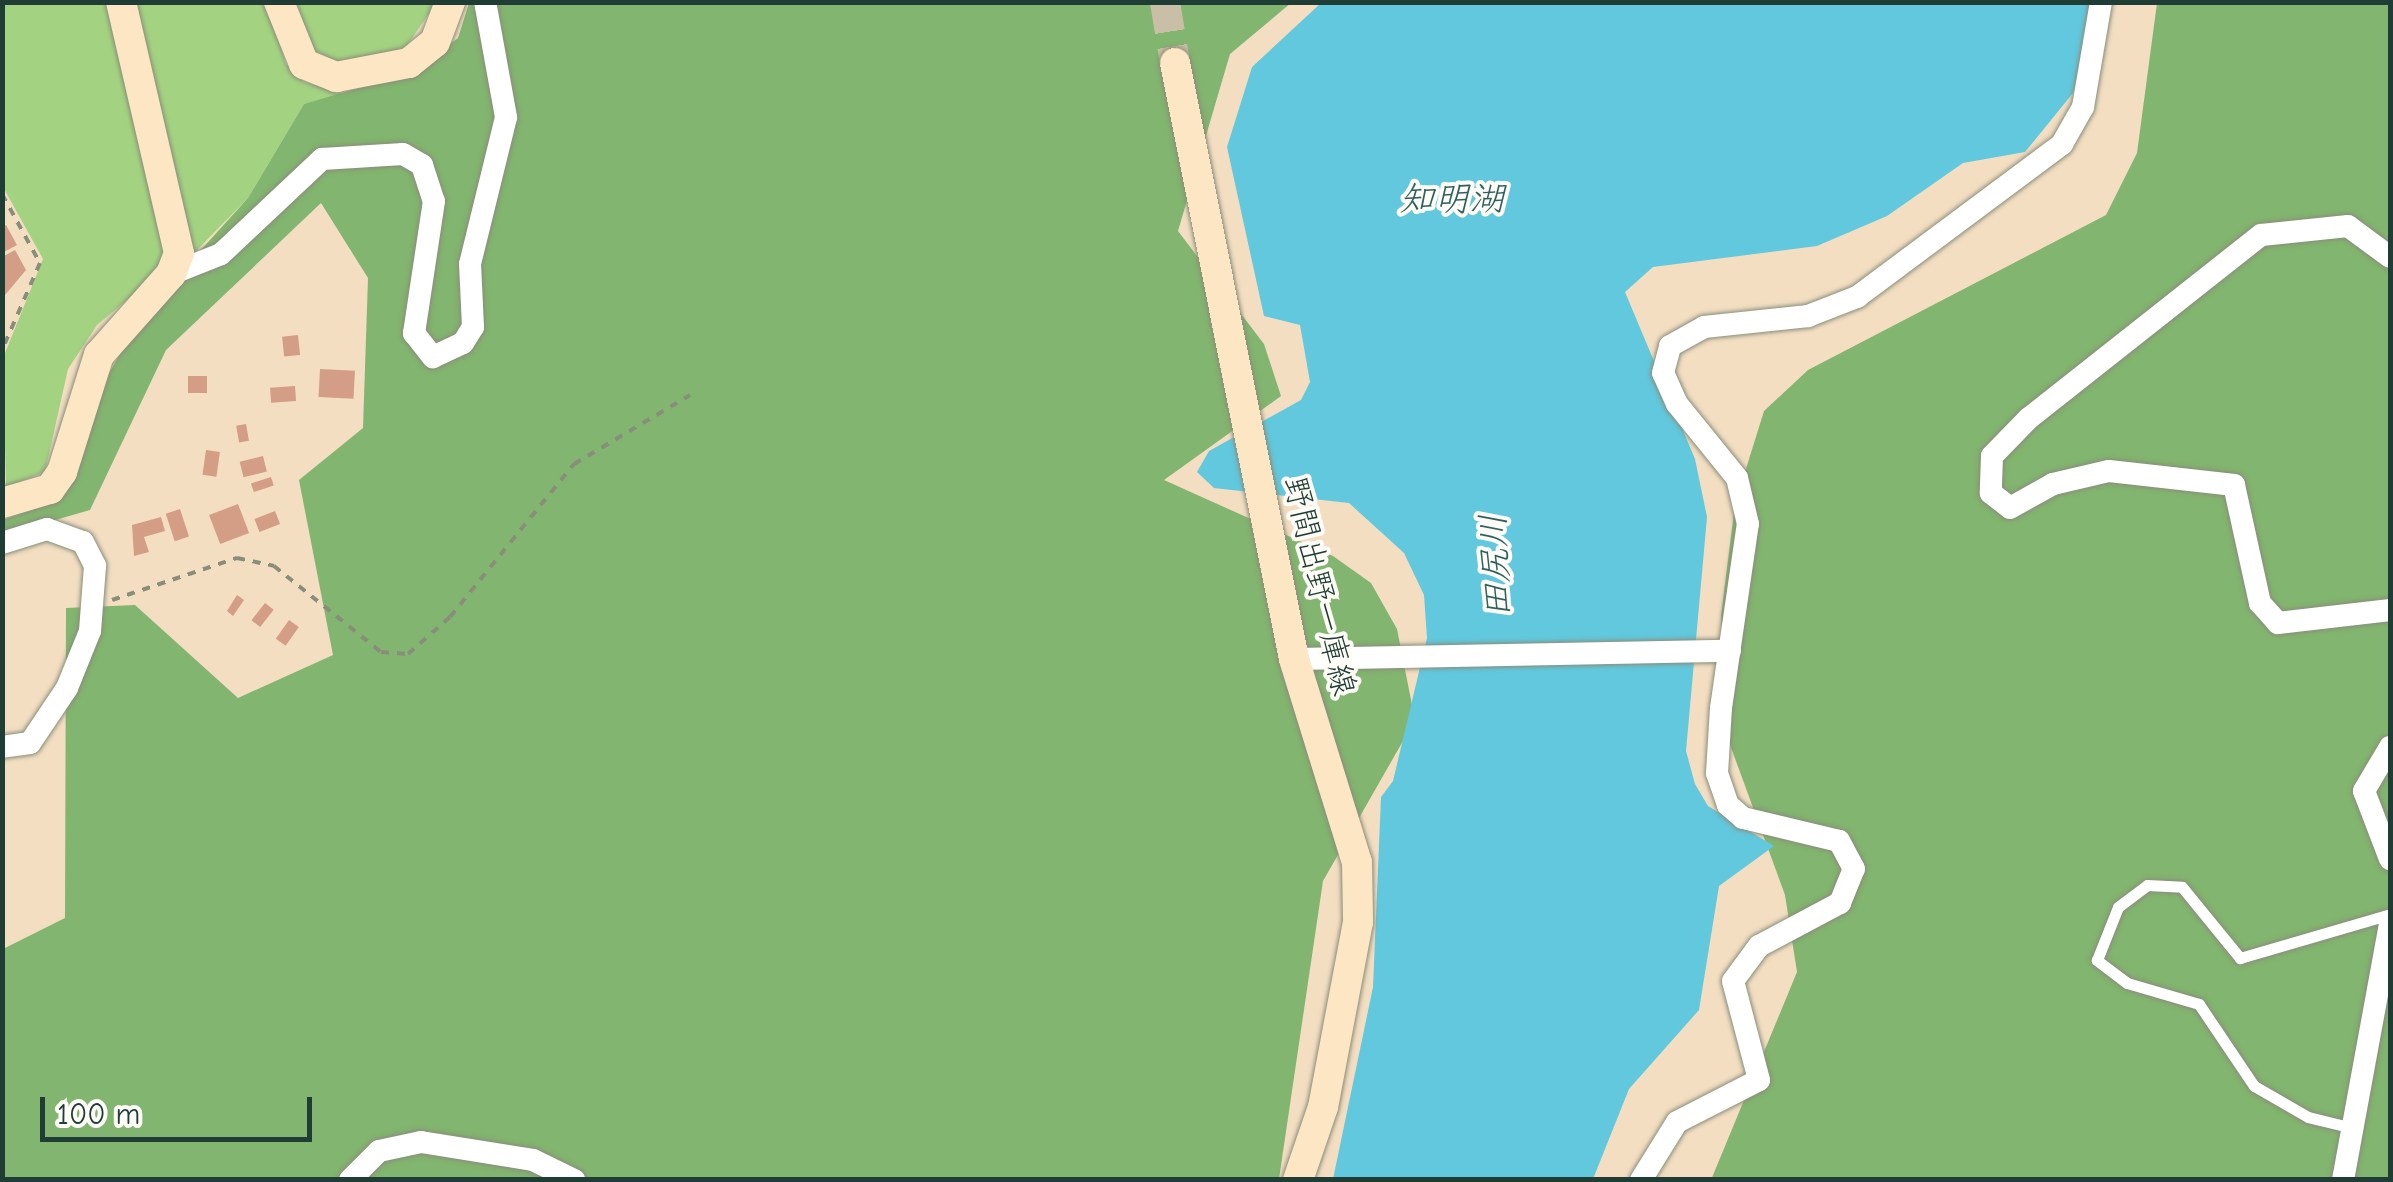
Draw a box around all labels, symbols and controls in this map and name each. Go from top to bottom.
water label: 知明湖 [1400,178,1504,220]
street label: 野間出野一庫線 [1275,473,1363,699]
water label: 田尻川 [1472,512,1520,620]
scale bar [45,1077,318,1139]
text: 100 m [57,1097,140,1132]

